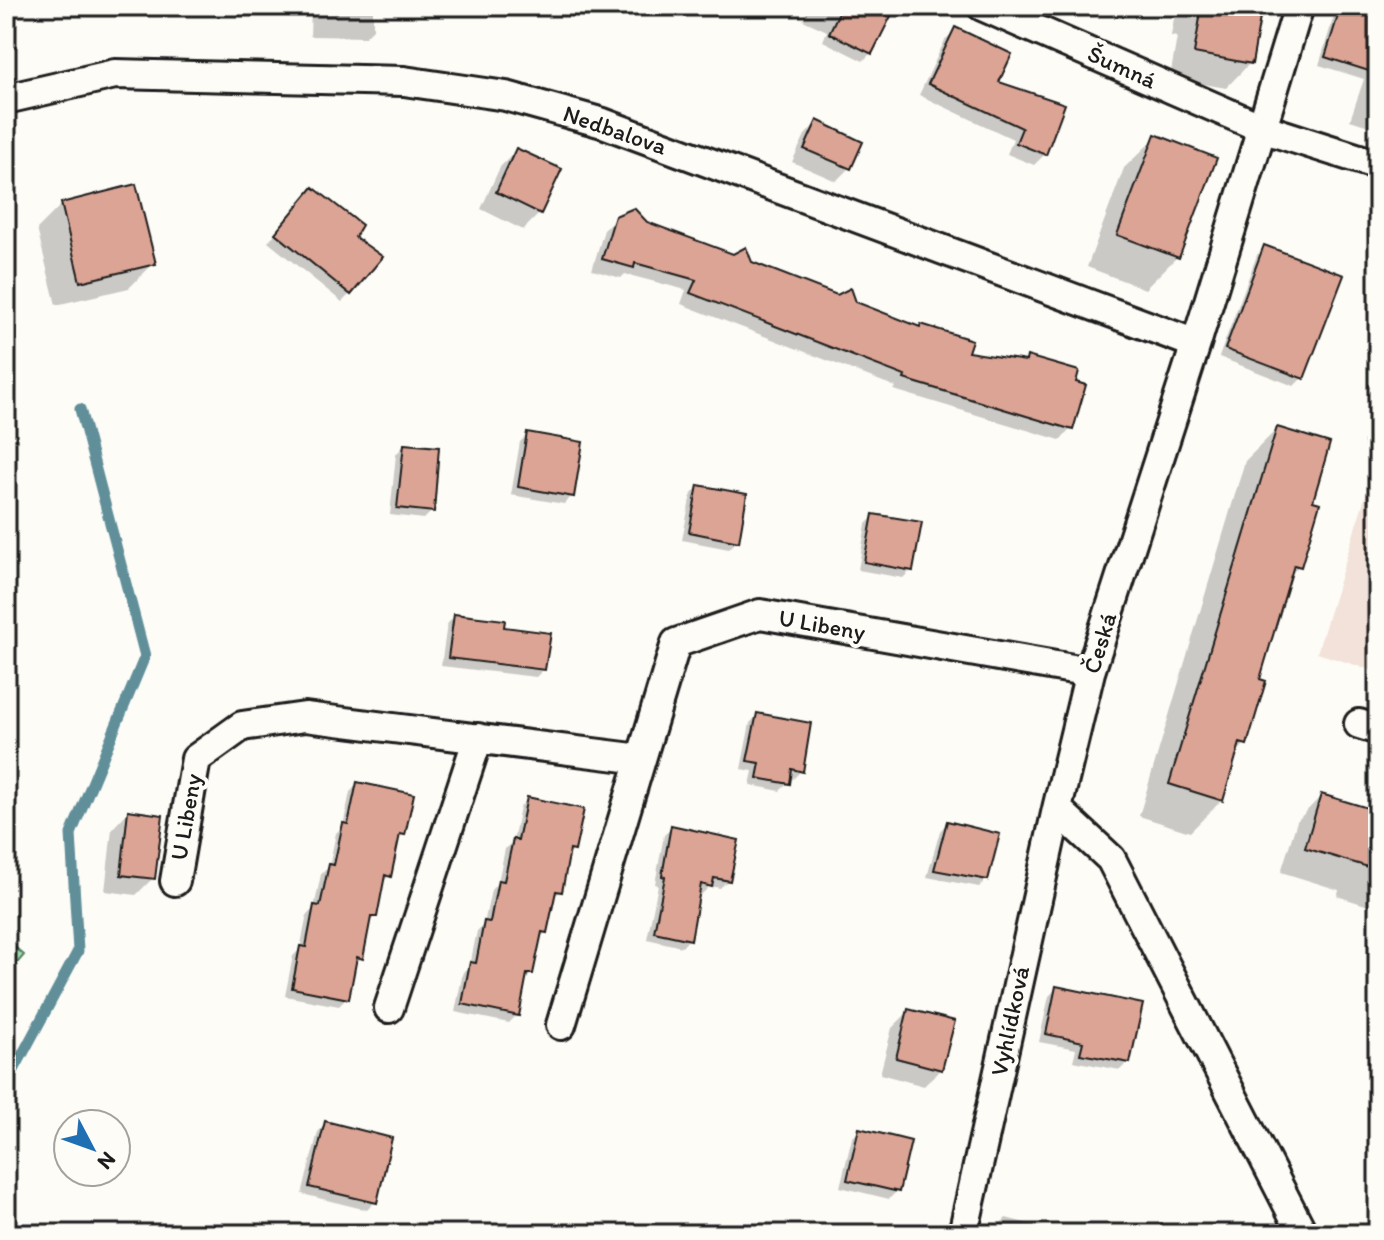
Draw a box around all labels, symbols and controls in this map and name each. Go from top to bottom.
street label: Šumná [1083,39,1162,95]
street label: Nedbalova [560,98,671,161]
street label: U Libeny [776,603,868,647]
street label: Česká [1077,608,1123,677]
street label: U Libeny [164,771,208,863]
street label: Vyhlídková [984,963,1035,1079]
north arrow [52,1108,132,1188]
text: N [92,1146,122,1175]

